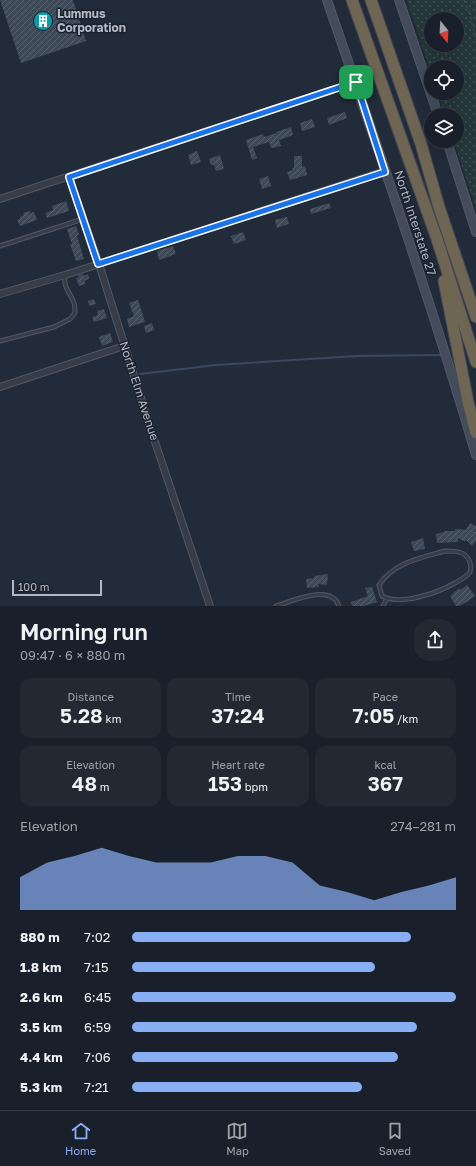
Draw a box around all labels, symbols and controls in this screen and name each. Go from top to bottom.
place label: Lummus Corporation [57,6,126,35]
building icon: Lummus Corporation [32,10,54,32]
north arrow [424,12,464,52]
map controls [424,12,464,148]
button: locate [424,60,464,100]
pin [339,65,373,99]
icon: arrive [345,71,367,93]
button: layers [424,108,464,148]
street label: North Interstate 27 [391,168,440,277]
street label: North Elm Avenue [116,339,163,442]
scale bar [12,578,102,597]
text: 100 m [18,580,49,593]
text: Morning run [20,618,148,645]
button: share [414,619,456,661]
text: 09:47 · 6 × 880 m [20,647,125,663]
text: Distance [68,690,114,703]
text: Time [225,690,251,703]
text: Pace [372,690,398,703]
text: 5.28 [60,703,103,727]
text: 37:24 [211,703,265,727]
text: 7:05 [352,703,394,727]
text: km [103,712,121,725]
text: /km [394,712,418,725]
text: Elevation [66,758,115,771]
text: Heart rate [211,758,265,771]
text: kcal [374,758,396,771]
text: 48 [72,771,97,795]
text: 153 [208,771,242,795]
text: 367 [368,771,403,795]
text: m [97,780,109,793]
text: bpm [242,780,268,793]
text: Elevation [20,818,78,834]
text: 274–281 m [390,818,456,834]
text: 880 m [20,929,60,945]
text: 7:02 [84,929,110,945]
text: 1.8 km [20,959,61,975]
text: 7:15 [84,959,109,975]
text: 2.6 km [20,989,63,1005]
text: 6:45 [84,989,111,1005]
text: 3.5 km [20,1019,62,1035]
text: 6:59 [84,1019,111,1035]
text: 4.4 km [20,1049,63,1065]
text: 7:06 [84,1049,111,1065]
text: 5.3 km [20,1079,62,1095]
text: 7:21 [84,1079,109,1095]
tab: Home [65,1120,96,1157]
tab: Map [226,1120,249,1157]
tab: Saved [379,1120,411,1157]

